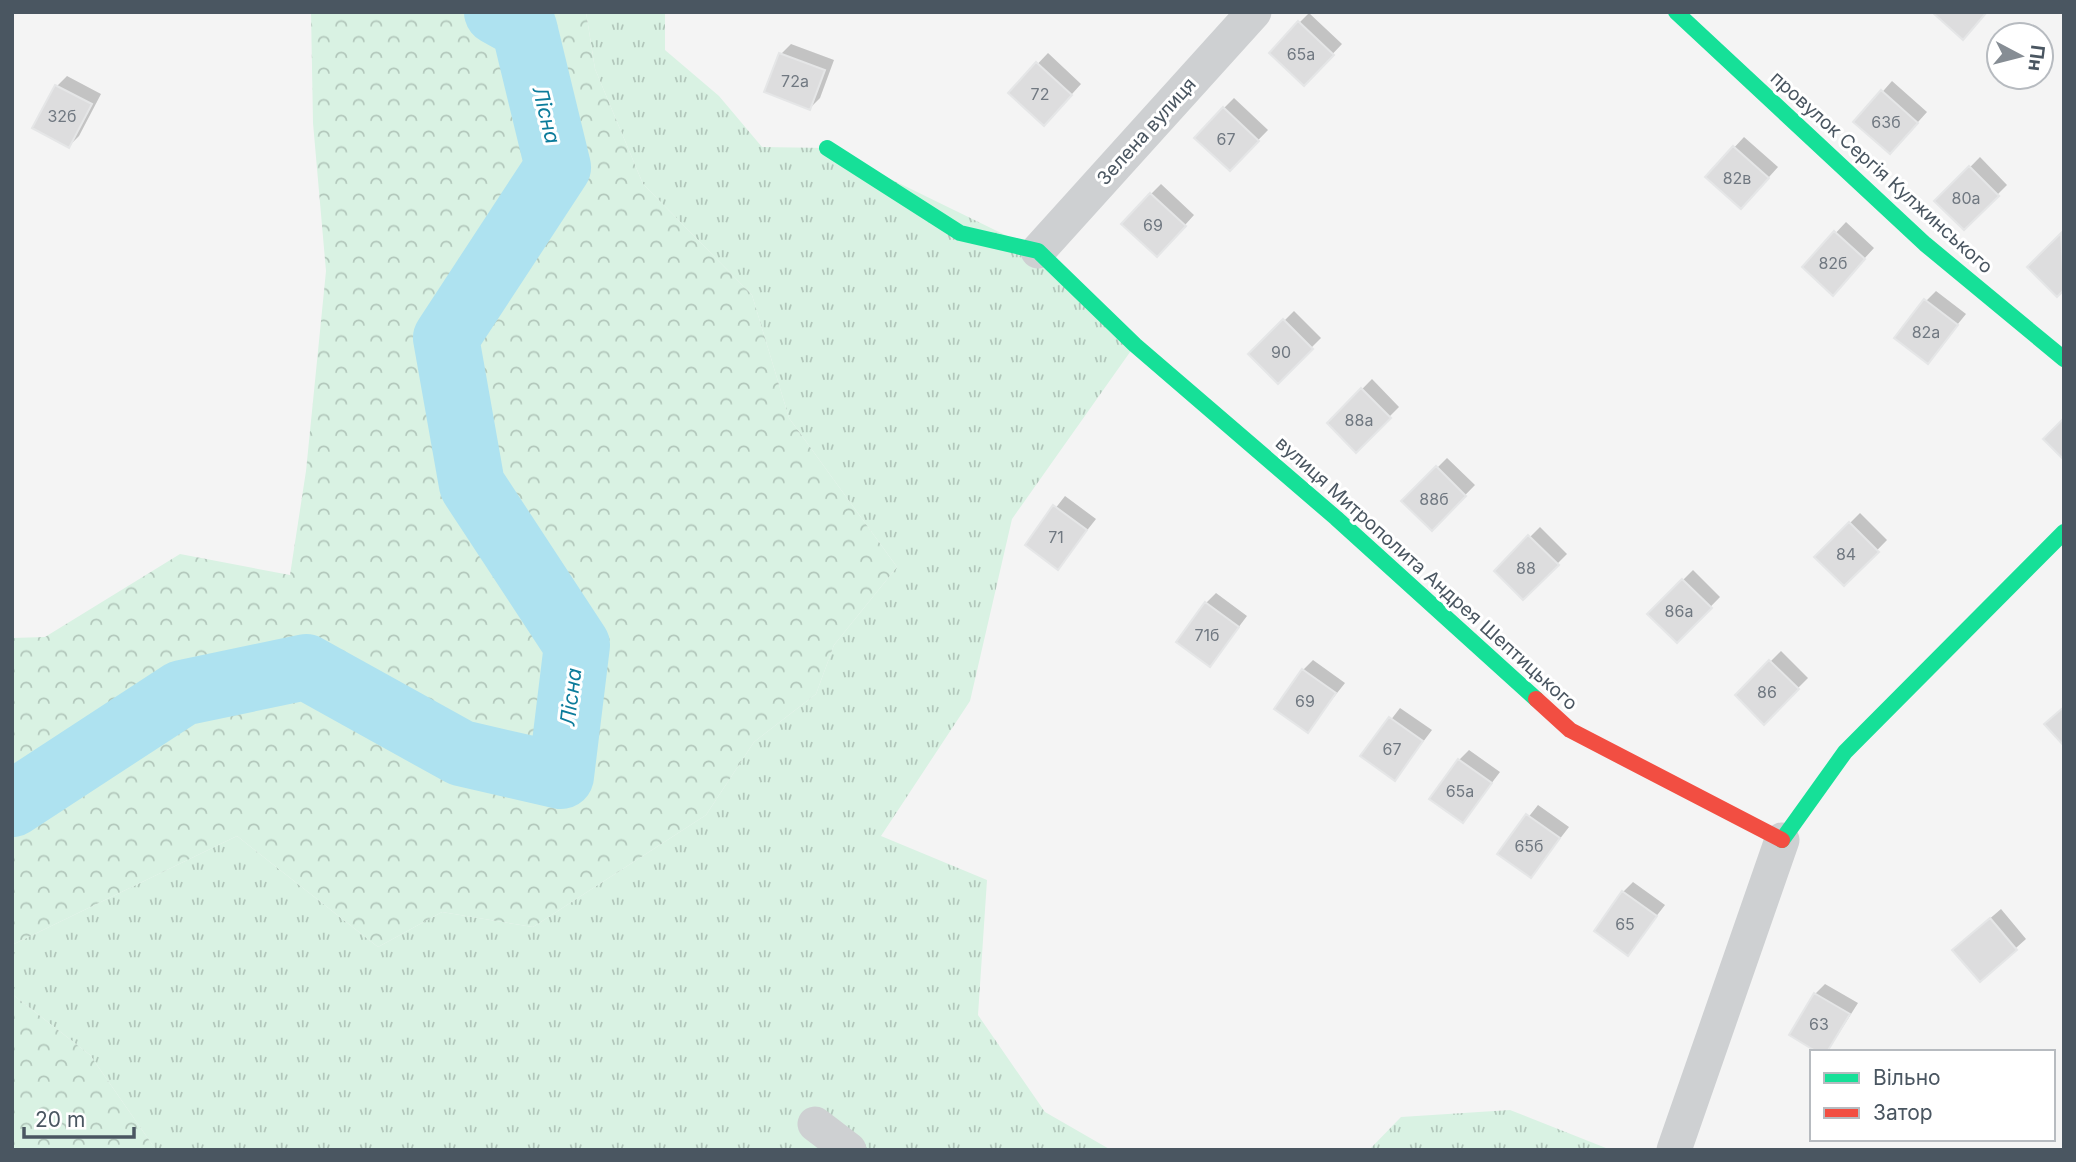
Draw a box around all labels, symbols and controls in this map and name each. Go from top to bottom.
north arrow [1985,21,2055,91]
house number: 65а [1287,44,1315,64]
text: Пн [2023,44,2049,72]
street label: провулок Сергія Кулжинського [1766,66,1998,278]
house number: 72а [781,71,809,91]
street label: Зелена вулиця [1092,73,1201,190]
water label: Лісна [527,84,566,146]
house number: 72 [1031,84,1049,104]
house number: 32б [47,106,77,126]
house number: 63б [1871,112,1901,132]
house number: 67 [1217,129,1235,149]
house number: 82в [1723,168,1751,188]
house number: 80а [1952,188,1980,208]
house number: 69 [1143,215,1163,235]
house number: 82б [1818,253,1848,273]
house number: 82а [1912,322,1940,342]
house number: 90 [1271,342,1291,362]
house number: 88а [1345,410,1373,430]
street label: вулиця Митрополита Андрея Шептицького [1271,432,1582,715]
house number: 88б [1419,489,1449,509]
house number: 71 [1048,527,1064,547]
house number: 84 [1836,544,1856,564]
house number: 88 [1516,558,1536,578]
house number: 86а [1665,601,1693,621]
house number: 71б [1194,625,1220,645]
water label: Лісна [555,666,586,727]
house number: 86 [1757,682,1777,702]
house number: 69 [1295,691,1315,711]
house number: 67 [1383,739,1401,759]
house number: 65а [1446,781,1474,801]
house number: 65б [1514,836,1544,856]
house number: 65 [1615,914,1635,934]
house number: 63 [1809,1014,1829,1034]
legend [1810,1050,2055,1141]
text: Вільно [1873,1065,1941,1090]
scale bar [24,1096,135,1140]
text: Затор [1873,1100,1933,1125]
text: 20 m [35,1107,85,1132]

